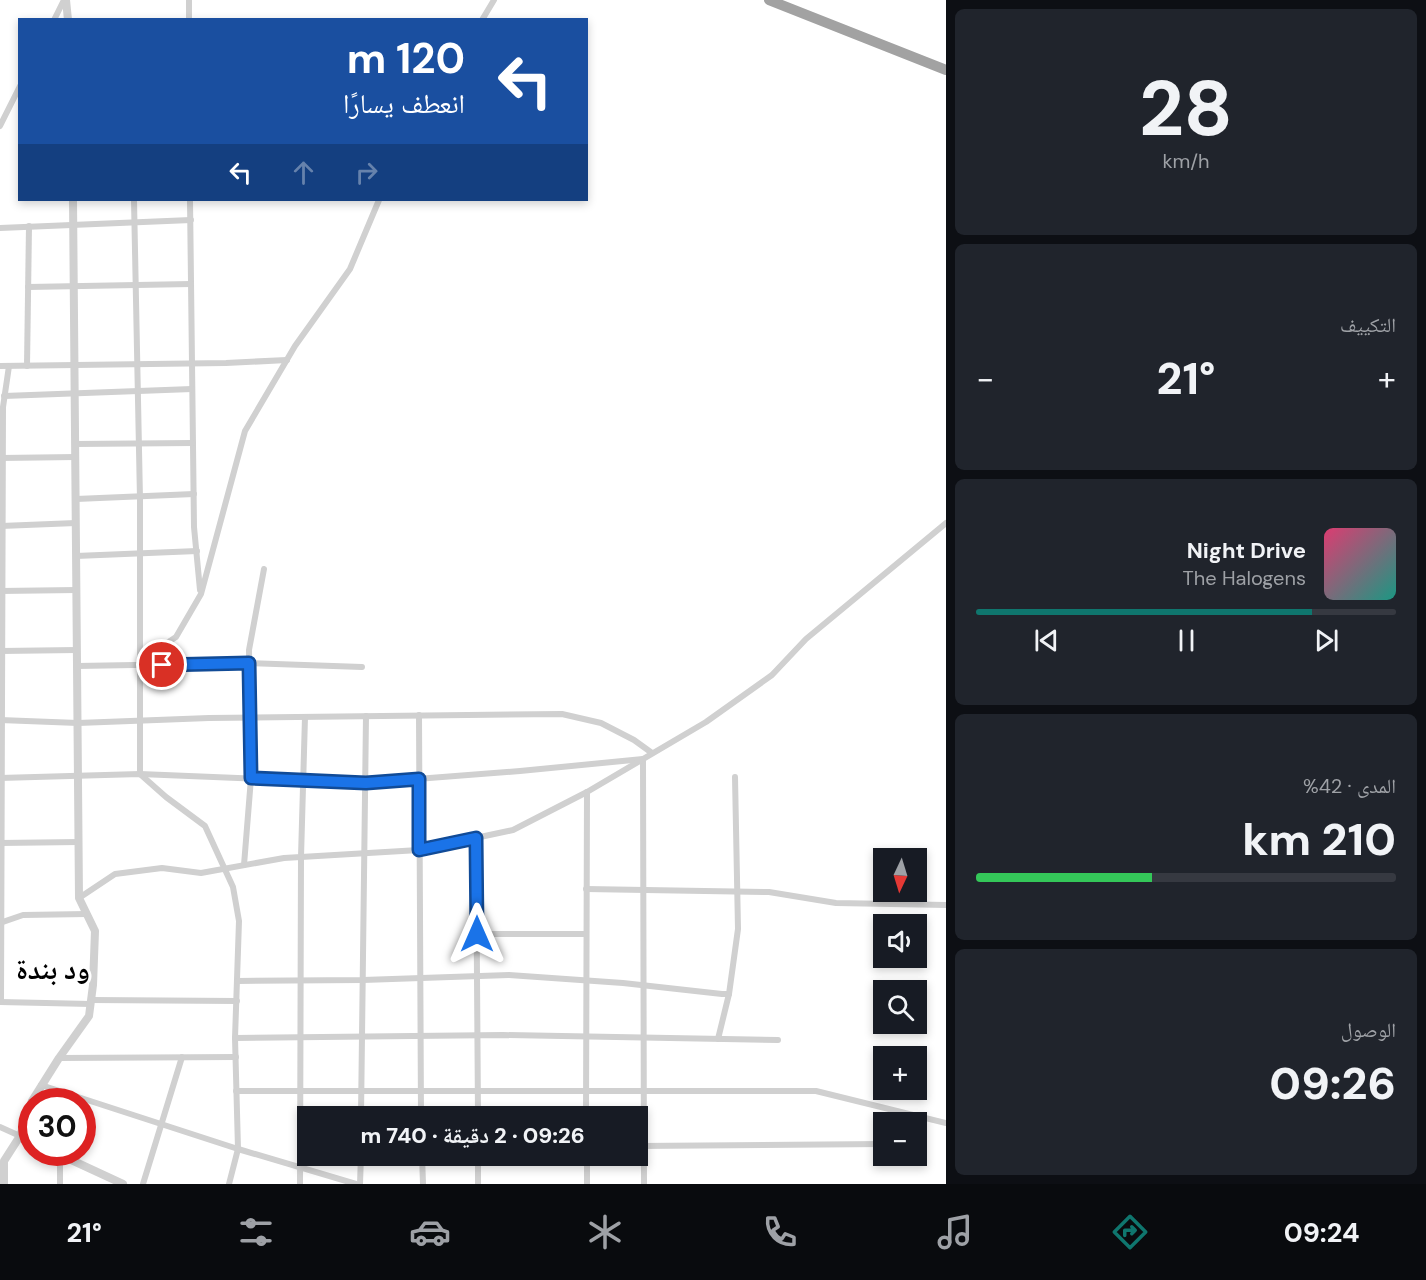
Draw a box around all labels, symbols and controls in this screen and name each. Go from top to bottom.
text: 120 m [347,31,465,86]
icon: left [486,42,564,120]
text: 28 [1139,58,1233,159]
text: انعطف يسارًا [343,86,465,121]
text: km/h [1162,148,1210,174]
icon: left [224,156,257,189]
icon: ahead [287,156,320,189]
icon: right [350,156,383,189]
text: التكييف [1340,312,1396,338]
text: 21° [1156,349,1216,408]
text: − [976,357,994,400]
text: + [1378,357,1396,400]
text: Night Drive [1187,536,1306,565]
text: The Halogens [1183,565,1306,591]
icon: previous [1030,624,1063,657]
icon: pause [1170,624,1203,657]
icon: next [1310,624,1343,657]
pin [136,639,187,690]
icon: arrive [145,648,178,681]
text: المدى · 42% [1303,773,1396,799]
text: 210 km [1242,810,1396,869]
north arrow [873,848,927,902]
map controls [873,848,927,1166]
position arrow [445,902,509,966]
button: sound [873,914,927,968]
district label: ود بندة [16,951,90,988]
button: search [873,980,927,1034]
text: الوصول [1341,1017,1396,1043]
button: + [873,1046,927,1100]
text: 09:26 [1269,1054,1396,1113]
speed limit sign: 30 [18,1088,96,1166]
button: − [873,1112,927,1166]
text: 09:26 · 2 دقيقة · 740 m [360,1121,585,1150]
icon: filters [235,1211,277,1253]
icon: car [409,1211,451,1253]
icon: climate [584,1211,626,1253]
icon: phone [759,1211,801,1253]
icon: music [934,1211,976,1253]
icon: directions [1109,1211,1151,1253]
text: 21° [67,1215,102,1250]
text: 09:24 [1284,1215,1360,1250]

